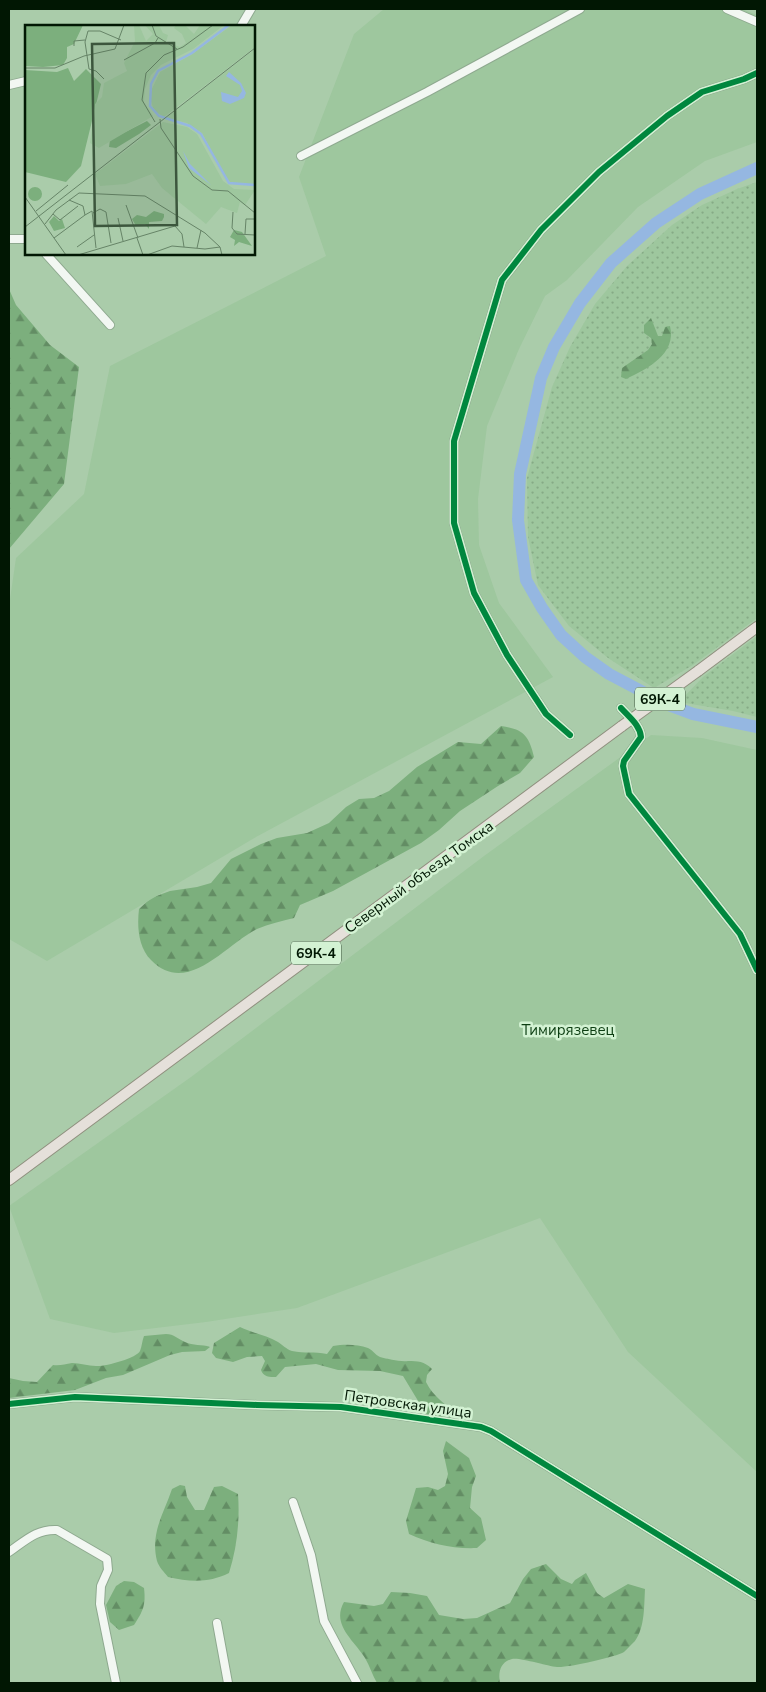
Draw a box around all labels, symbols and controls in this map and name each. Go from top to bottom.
inset map [25,25,255,255]
road number: 69К-4 [635,688,685,711]
street label: Северный объезд Томска [340,816,498,938]
road number: 69К-4 [291,941,341,964]
park label: Тимирязевец [521,1020,615,1040]
street label: Петровская улица [343,1385,473,1423]

